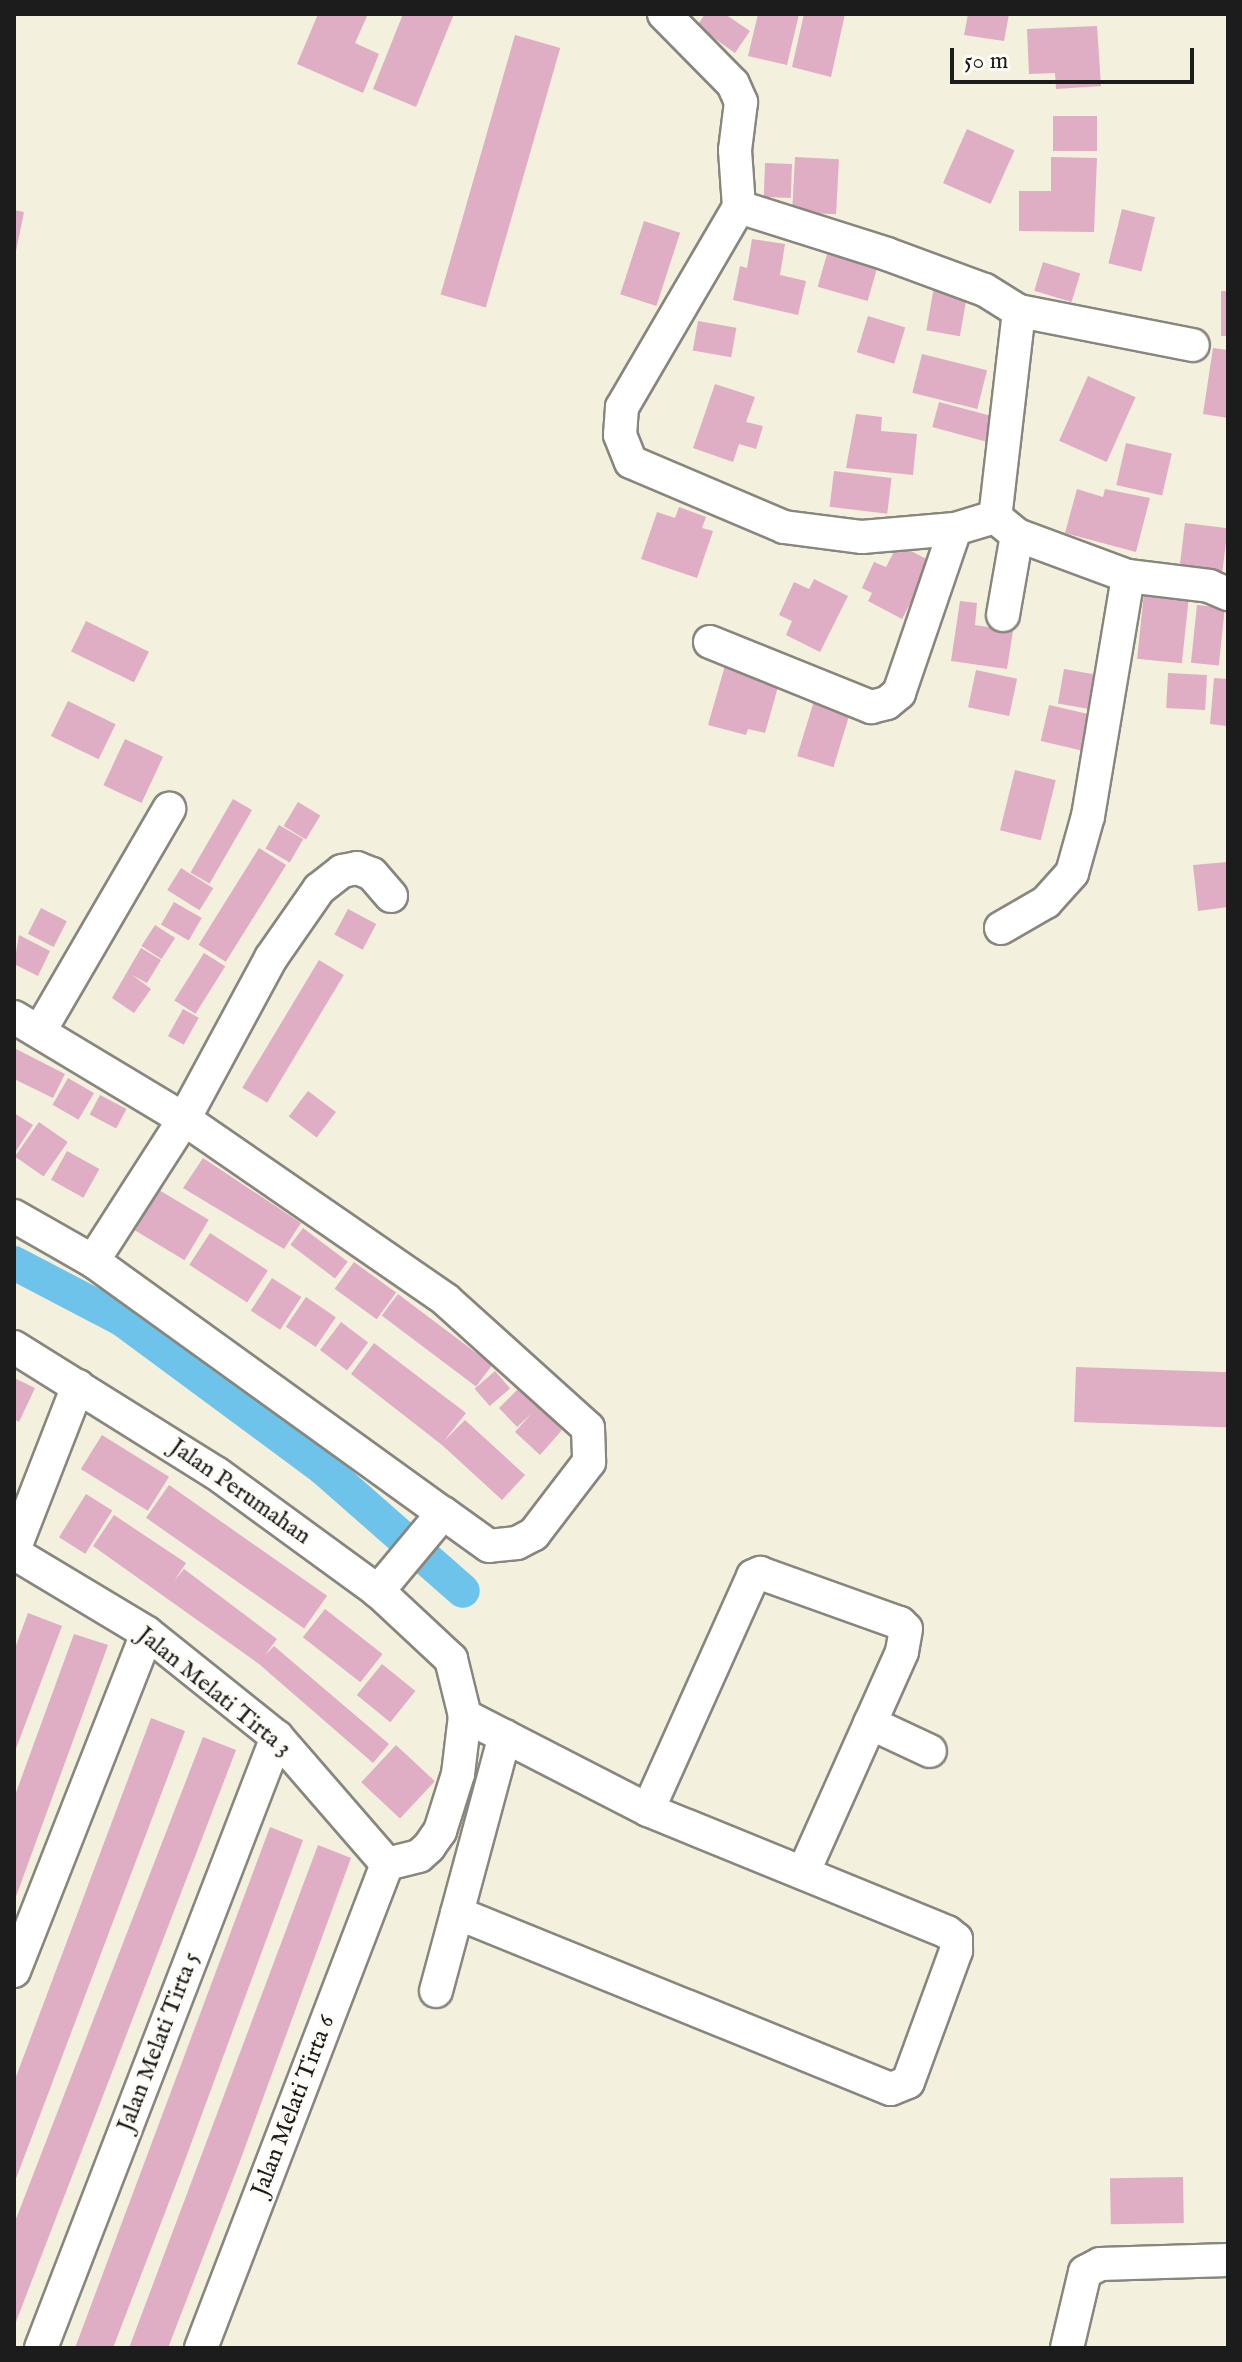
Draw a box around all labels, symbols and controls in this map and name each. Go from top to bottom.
scale bar [954,32,1198,82]
text: 50 m [964,46,1008,77]
street label: Jalan Perumahan [164,1433,316,1551]
street label: Jalan Melati Tirta 3 [131,1621,297,1763]
street label: Jalan Melati Tirta 5 [112,1948,206,2136]
street label: Jalan Melati Tirta 6 [246,2011,342,2201]

